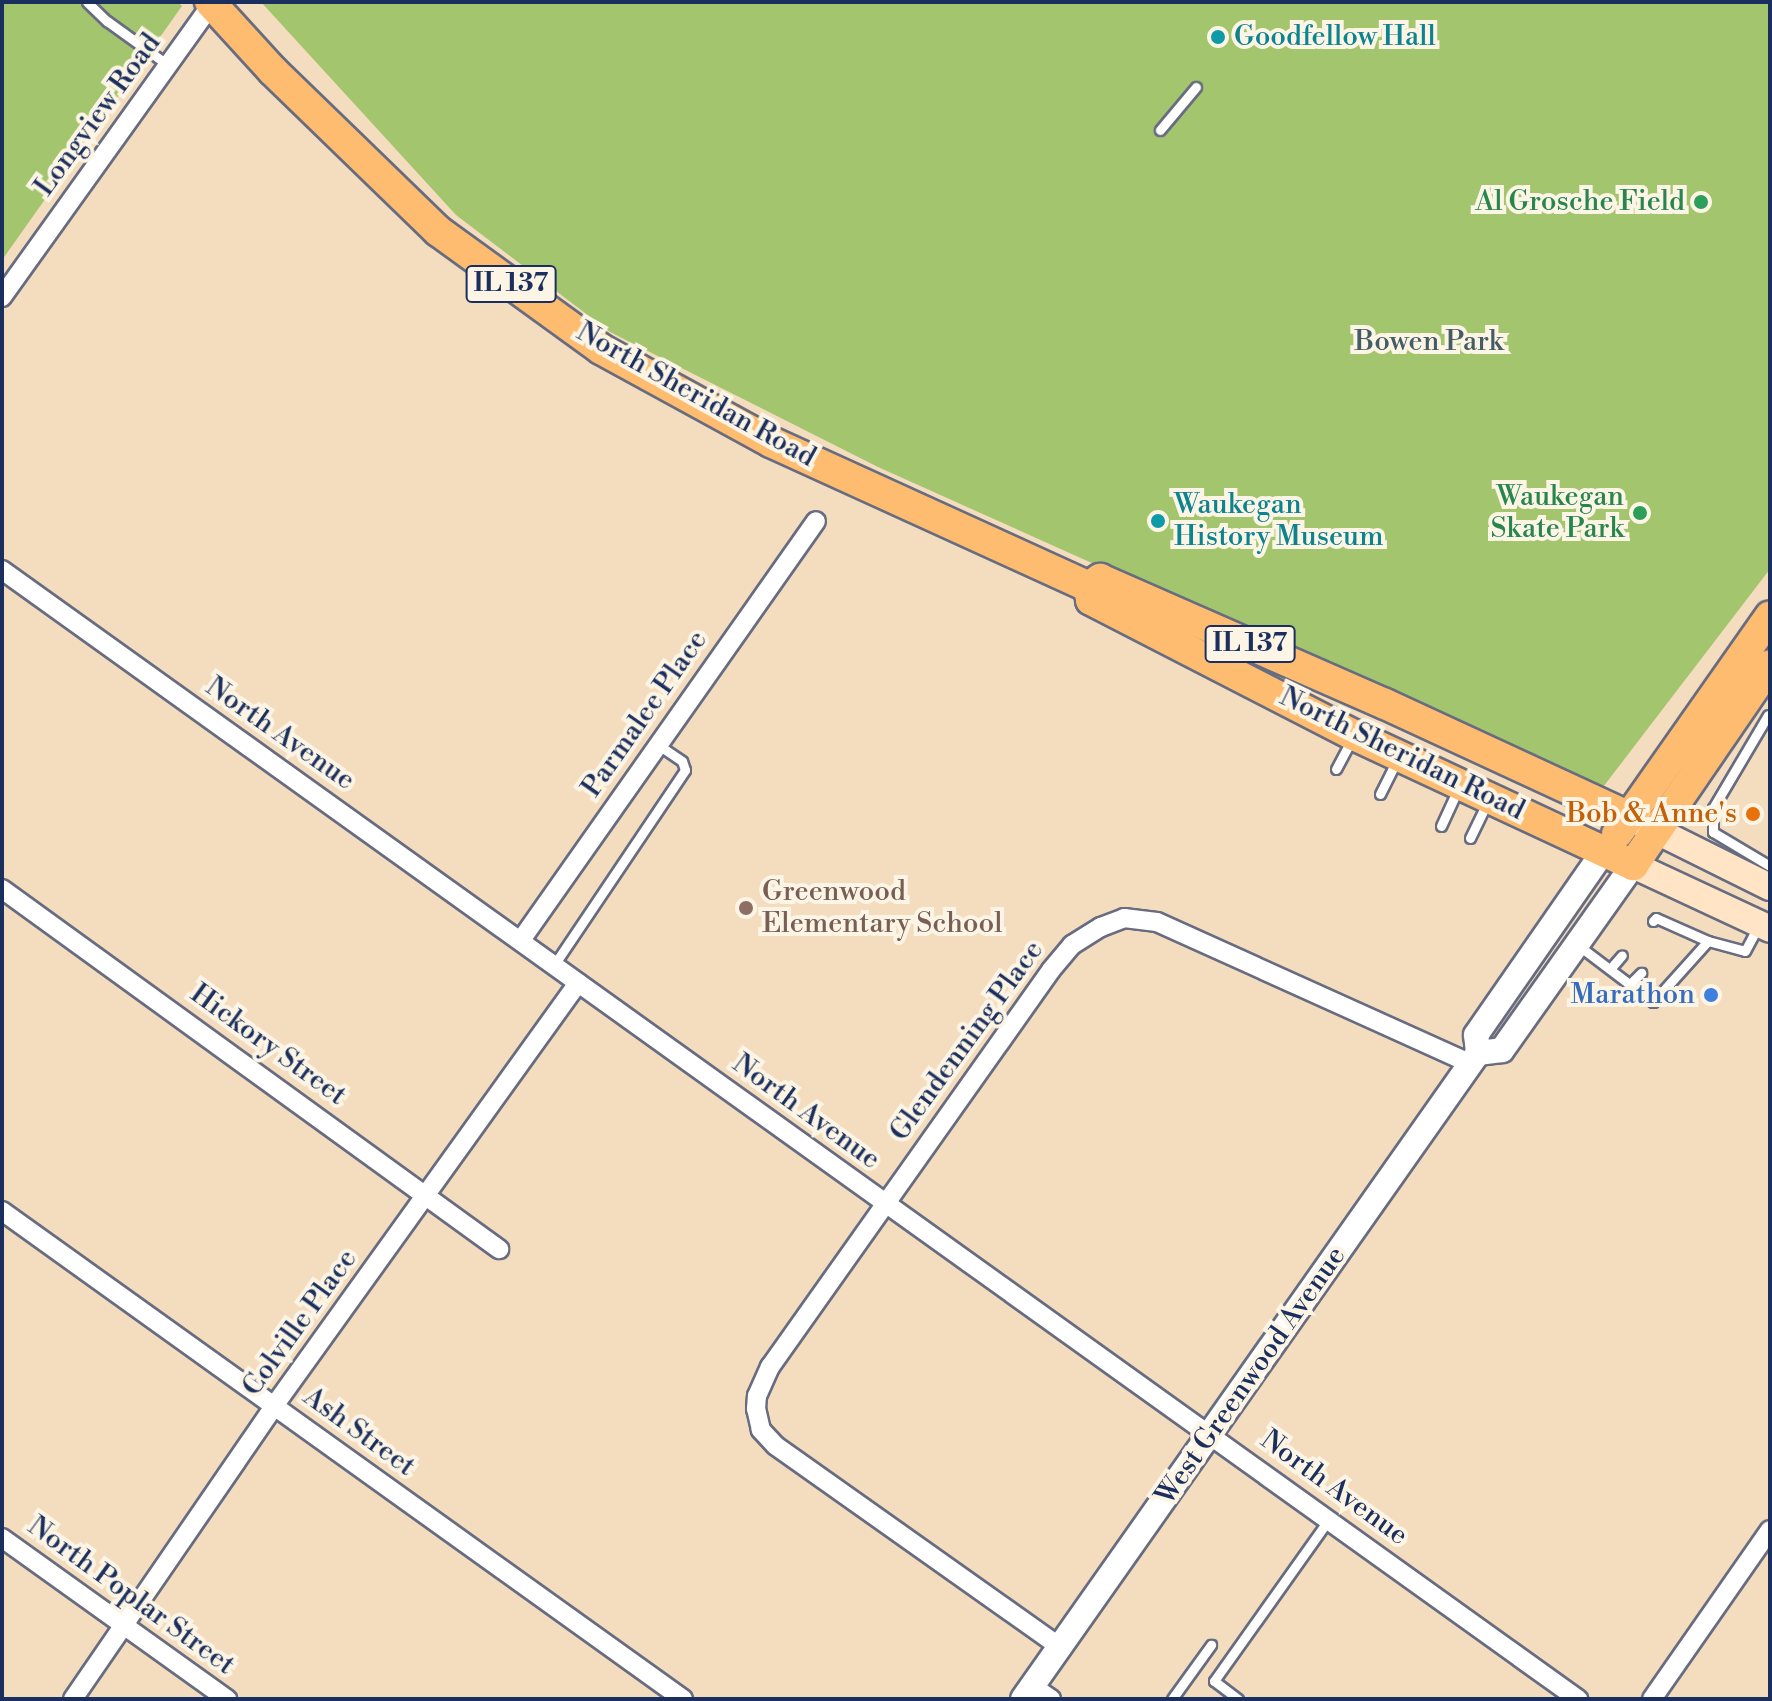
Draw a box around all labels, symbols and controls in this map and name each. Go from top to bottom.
place label: Goodfellow Hall [1234,20,1436,54]
street label: Longview Road [28,27,168,203]
marker: Goodfellow Hall [1209,28,1227,46]
place label: Al Grosche Field [1475,185,1685,219]
marker: Al Grosche Field [1692,193,1710,211]
road number: IL 137 [465,262,557,306]
street label: North Sheridan Road [571,315,821,475]
park label: Bowen Park [1355,325,1503,359]
place label: Waukegan Skate Park [1490,480,1624,546]
place label: Waukegan History Museum [1174,488,1384,554]
marker: Waukegan Skate Park [1631,504,1649,522]
marker: Waukegan History Museum [1149,512,1167,530]
road number: IL 137 [1204,622,1296,666]
street label: Parmalee Place [575,624,715,804]
street label: North Avenue [199,670,361,798]
street label: North Sheridan Road [1274,680,1530,828]
place label: Bob & Anne's [1566,797,1737,831]
marker: Bob & Anne's [1744,805,1762,823]
place label: Greenwood Elementary School [762,875,1003,941]
marker: Greenwood Elementary School [737,899,755,917]
street label: Glendenning Place [883,934,1051,1148]
street label: Hickory Street [184,977,352,1113]
place label: Marathon [1571,978,1695,1012]
marker: Marathon [1702,986,1720,1004]
street label: North Avenue [726,1047,886,1177]
street label: West Greenwood Avenue [1149,1240,1353,1512]
street label: Colville Place [236,1243,364,1403]
street label: Ash Street [297,1380,421,1484]
street label: North Avenue [1254,1423,1414,1553]
street label: North Poplar Street [21,1510,241,1682]

